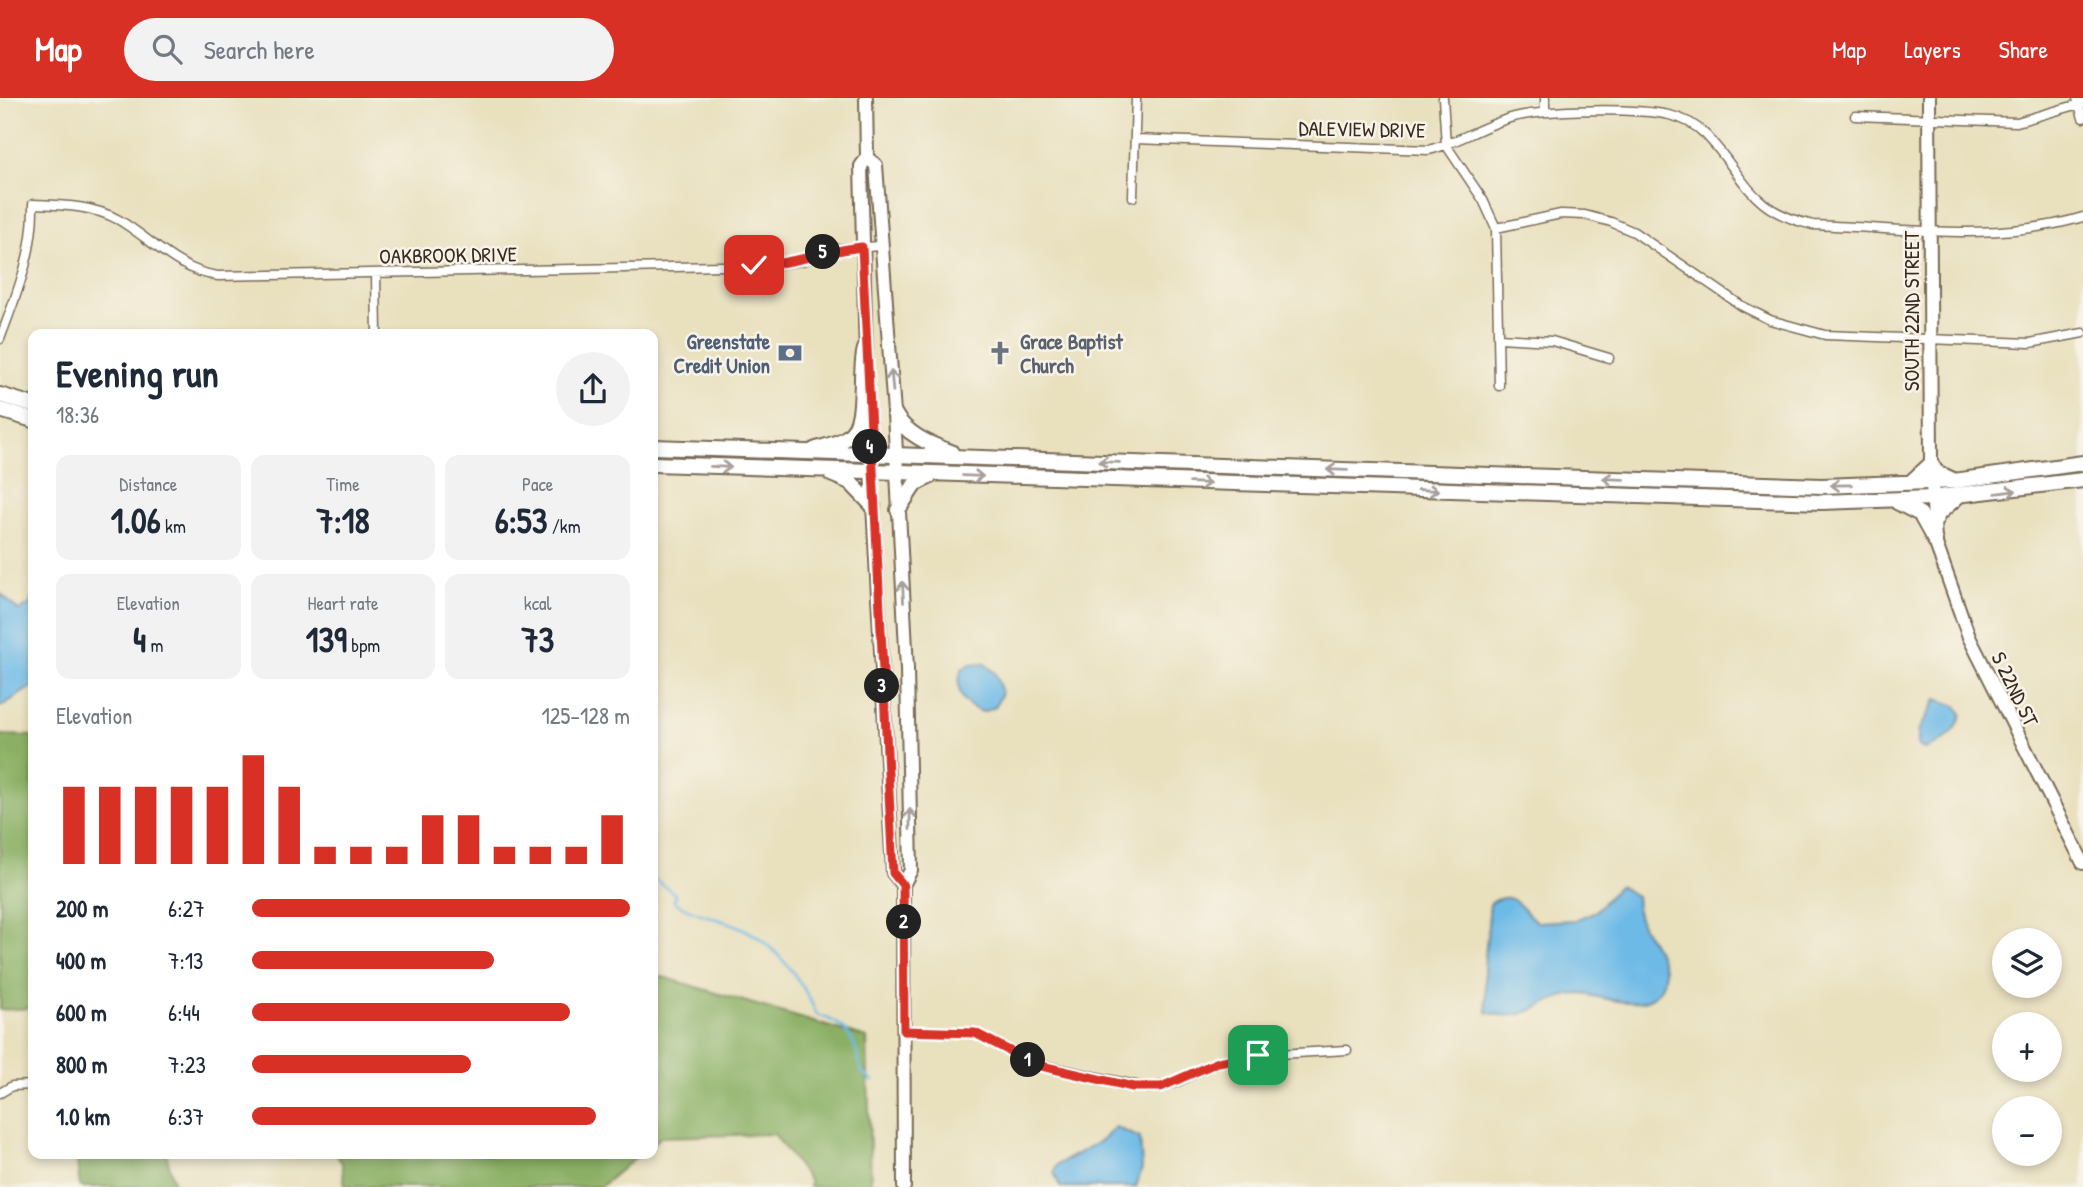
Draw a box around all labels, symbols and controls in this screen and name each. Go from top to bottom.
search box [124,18,614,81]
text: Map [35,27,82,71]
icon: search [148,30,186,68]
text: Search here [204,32,315,67]
text: Map [1832,33,1866,65]
text: Layers [1904,33,1961,65]
text: Share [1999,33,2048,65]
street label: DALEVIEW DRIVE [1298,113,1426,145]
street label: SOUTH 22ND STREET [1897,230,1926,391]
pin: 5 [806,234,840,270]
pin [724,235,784,295]
text: 5 [818,238,827,264]
street label: OAKBROOK DRIVE [379,239,517,271]
icon: check [735,246,773,284]
place label: Greenstate Credit Union [673,327,771,380]
place label: Grace Baptist Church [1020,327,1124,380]
bank icon: Greenstate Credit Union [776,339,804,367]
church icon: Grace Baptist Church [986,339,1014,367]
text: Evening run [56,347,219,399]
button: share [556,352,630,426]
one-way arrow [885,370,898,393]
text: 18:36 [56,399,99,430]
pin: 4 [852,430,888,464]
text: 4 [866,433,873,459]
one-way arrow [1098,455,1121,468]
one-way arrow [709,461,732,474]
one-way arrow [1326,463,1349,476]
one-way arrow [961,469,984,483]
text: Distance [119,471,177,497]
text: Time [326,471,360,497]
text: Pace [522,471,553,497]
one-way arrow [1602,473,1625,486]
one-way arrow [1188,477,1211,490]
one-way arrow [1829,478,1852,492]
one-way arrow [1416,484,1439,497]
one-way arrow [1994,485,2017,498]
text: 1.06 [111,497,161,544]
text: 7:18 [316,497,370,544]
text: 6:53 [495,497,547,544]
text: km [161,513,186,539]
text: /km [547,513,581,539]
one-way arrow [896,580,909,603]
text: Elevation [117,590,180,616]
text: Heart rate [308,590,378,616]
text: kcal [524,590,552,616]
text: 4 [133,616,146,663]
text: 139 [306,616,347,663]
text: 73 [521,616,554,663]
text: m [146,632,164,658]
text: bpm [347,632,380,658]
street label: S 22ND ST [1985,647,2046,732]
pin: 3 [864,668,900,704]
text: 3 [877,672,886,698]
text: Elevation [56,700,132,731]
text: 125–128 m [541,700,630,731]
one-way arrow [903,808,917,831]
text: 200 m [56,893,108,924]
text: 6:27 [168,893,205,924]
pin: 2 [886,904,922,940]
text: 2 [899,908,908,934]
map controls [1992,928,2062,1166]
button: layers [1992,928,2062,998]
text: 400 m [56,945,106,976]
text: 7:13 [168,945,203,976]
text: 600 m [56,997,107,1028]
text: 6:44 [168,997,200,1028]
button: + [1992,1012,2062,1082]
pin [1228,1025,1288,1085]
icon: arrive [1239,1036,1277,1074]
pin: 1 [1010,1042,1046,1077]
text: 1 [1024,1046,1031,1072]
text: 800 m [56,1049,108,1080]
text: 7:23 [168,1049,206,1080]
button: − [1992,1096,2062,1166]
text: 1.0 km [56,1101,110,1132]
text: 6:37 [168,1101,204,1132]

